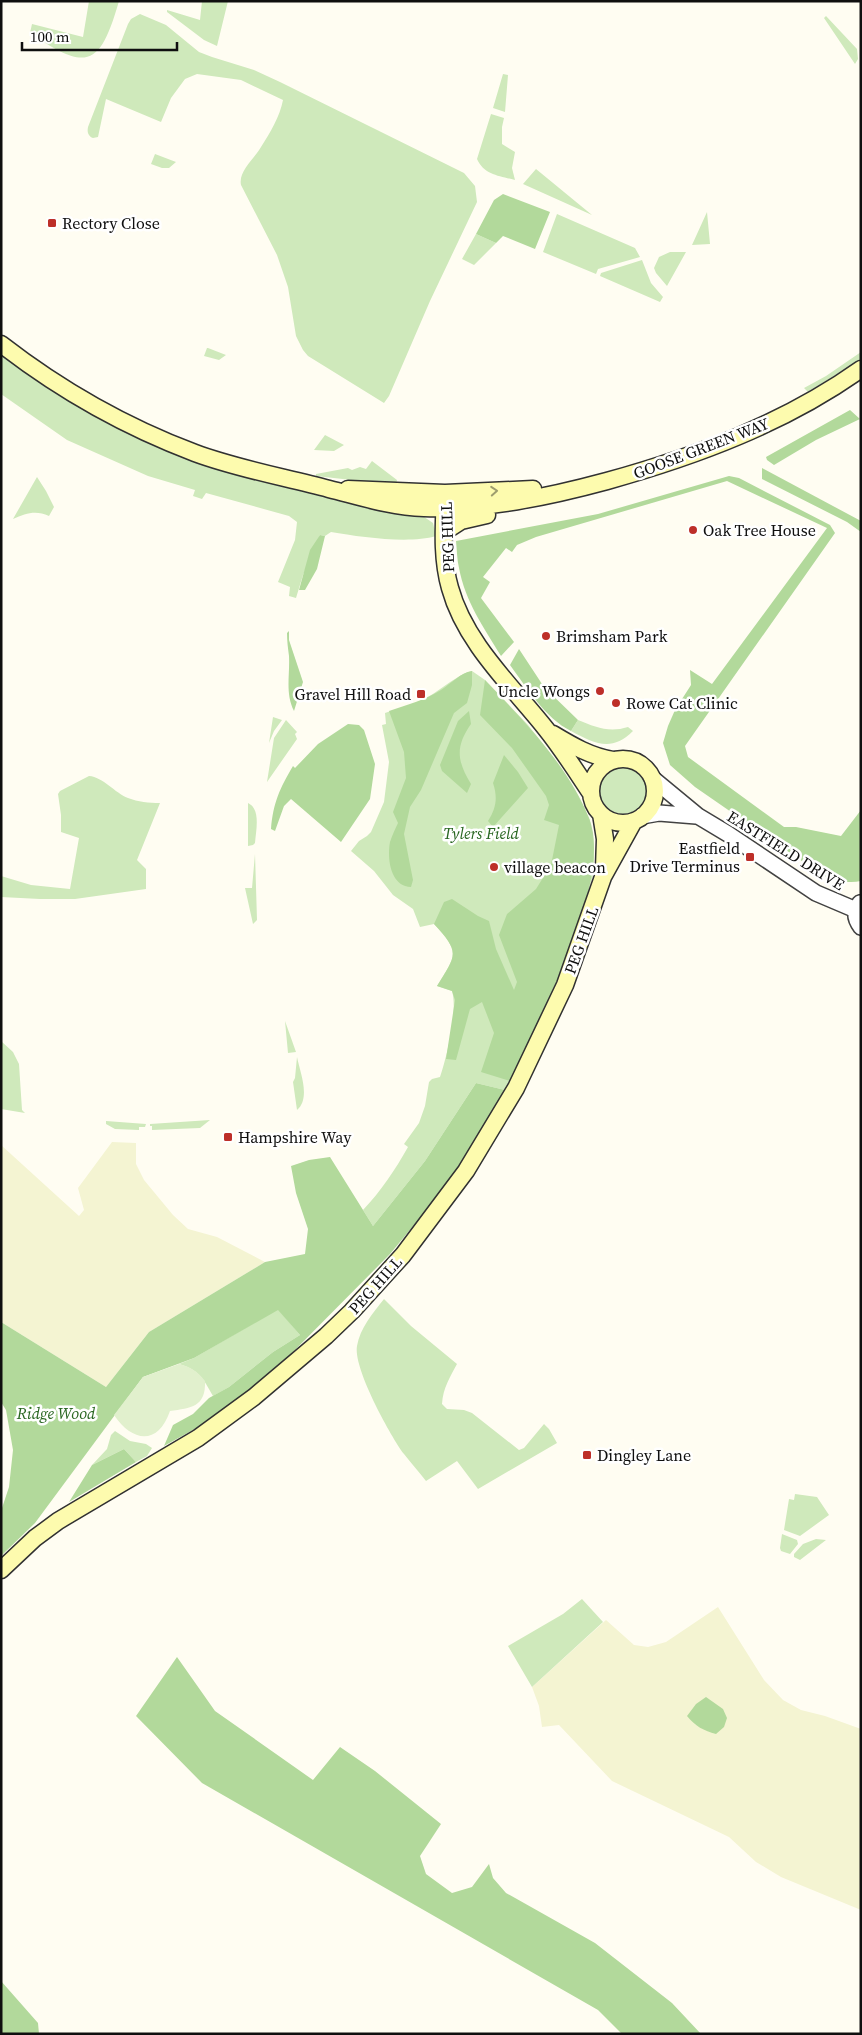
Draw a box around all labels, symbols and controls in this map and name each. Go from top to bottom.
scale bar [22,20,178,52]
text: 100 m [30,26,70,47]
place label: Rectory Close [62,212,160,234]
marker: Rectory Close [46,217,58,229]
street label: GOOSE GREEN WAY [630,412,772,484]
one-way arrow [490,486,498,497]
street label: PEG HILL [435,501,459,573]
place label: Oak Tree House [703,519,816,541]
marker: Oak Tree House [687,524,699,536]
place label: Brimsham Park [556,625,668,647]
marker: Brimsham Park [540,630,552,642]
place label: Uncle Wongs [497,680,590,702]
place label: Gravel Hill Road [295,683,411,705]
marker: Uncle Wongs [594,685,606,697]
marker: Gravel Hill Road [415,688,427,700]
place label: Rowe Cat Clinic [626,692,738,714]
marker: Rowe Cat Clinic [610,697,622,709]
street label: EASTFIELD DRIVE [723,805,849,895]
park label: Tylers Field [443,822,519,844]
place label: Eastfield Drive Terminus [629,837,740,877]
marker: Eastfield Drive Terminus [744,851,756,863]
place label: village beacon [504,856,606,878]
marker: village beacon [488,861,500,873]
street label: PEG HILL [559,903,603,977]
place label: Hampshire Way [238,1126,352,1148]
marker: Hampshire Way [222,1131,234,1143]
street label: PEG HILL [343,1251,407,1319]
park label: Ridge Wood [16,1402,96,1424]
place label: Dingley Lane [597,1444,691,1466]
marker: Dingley Lane [581,1449,593,1461]

